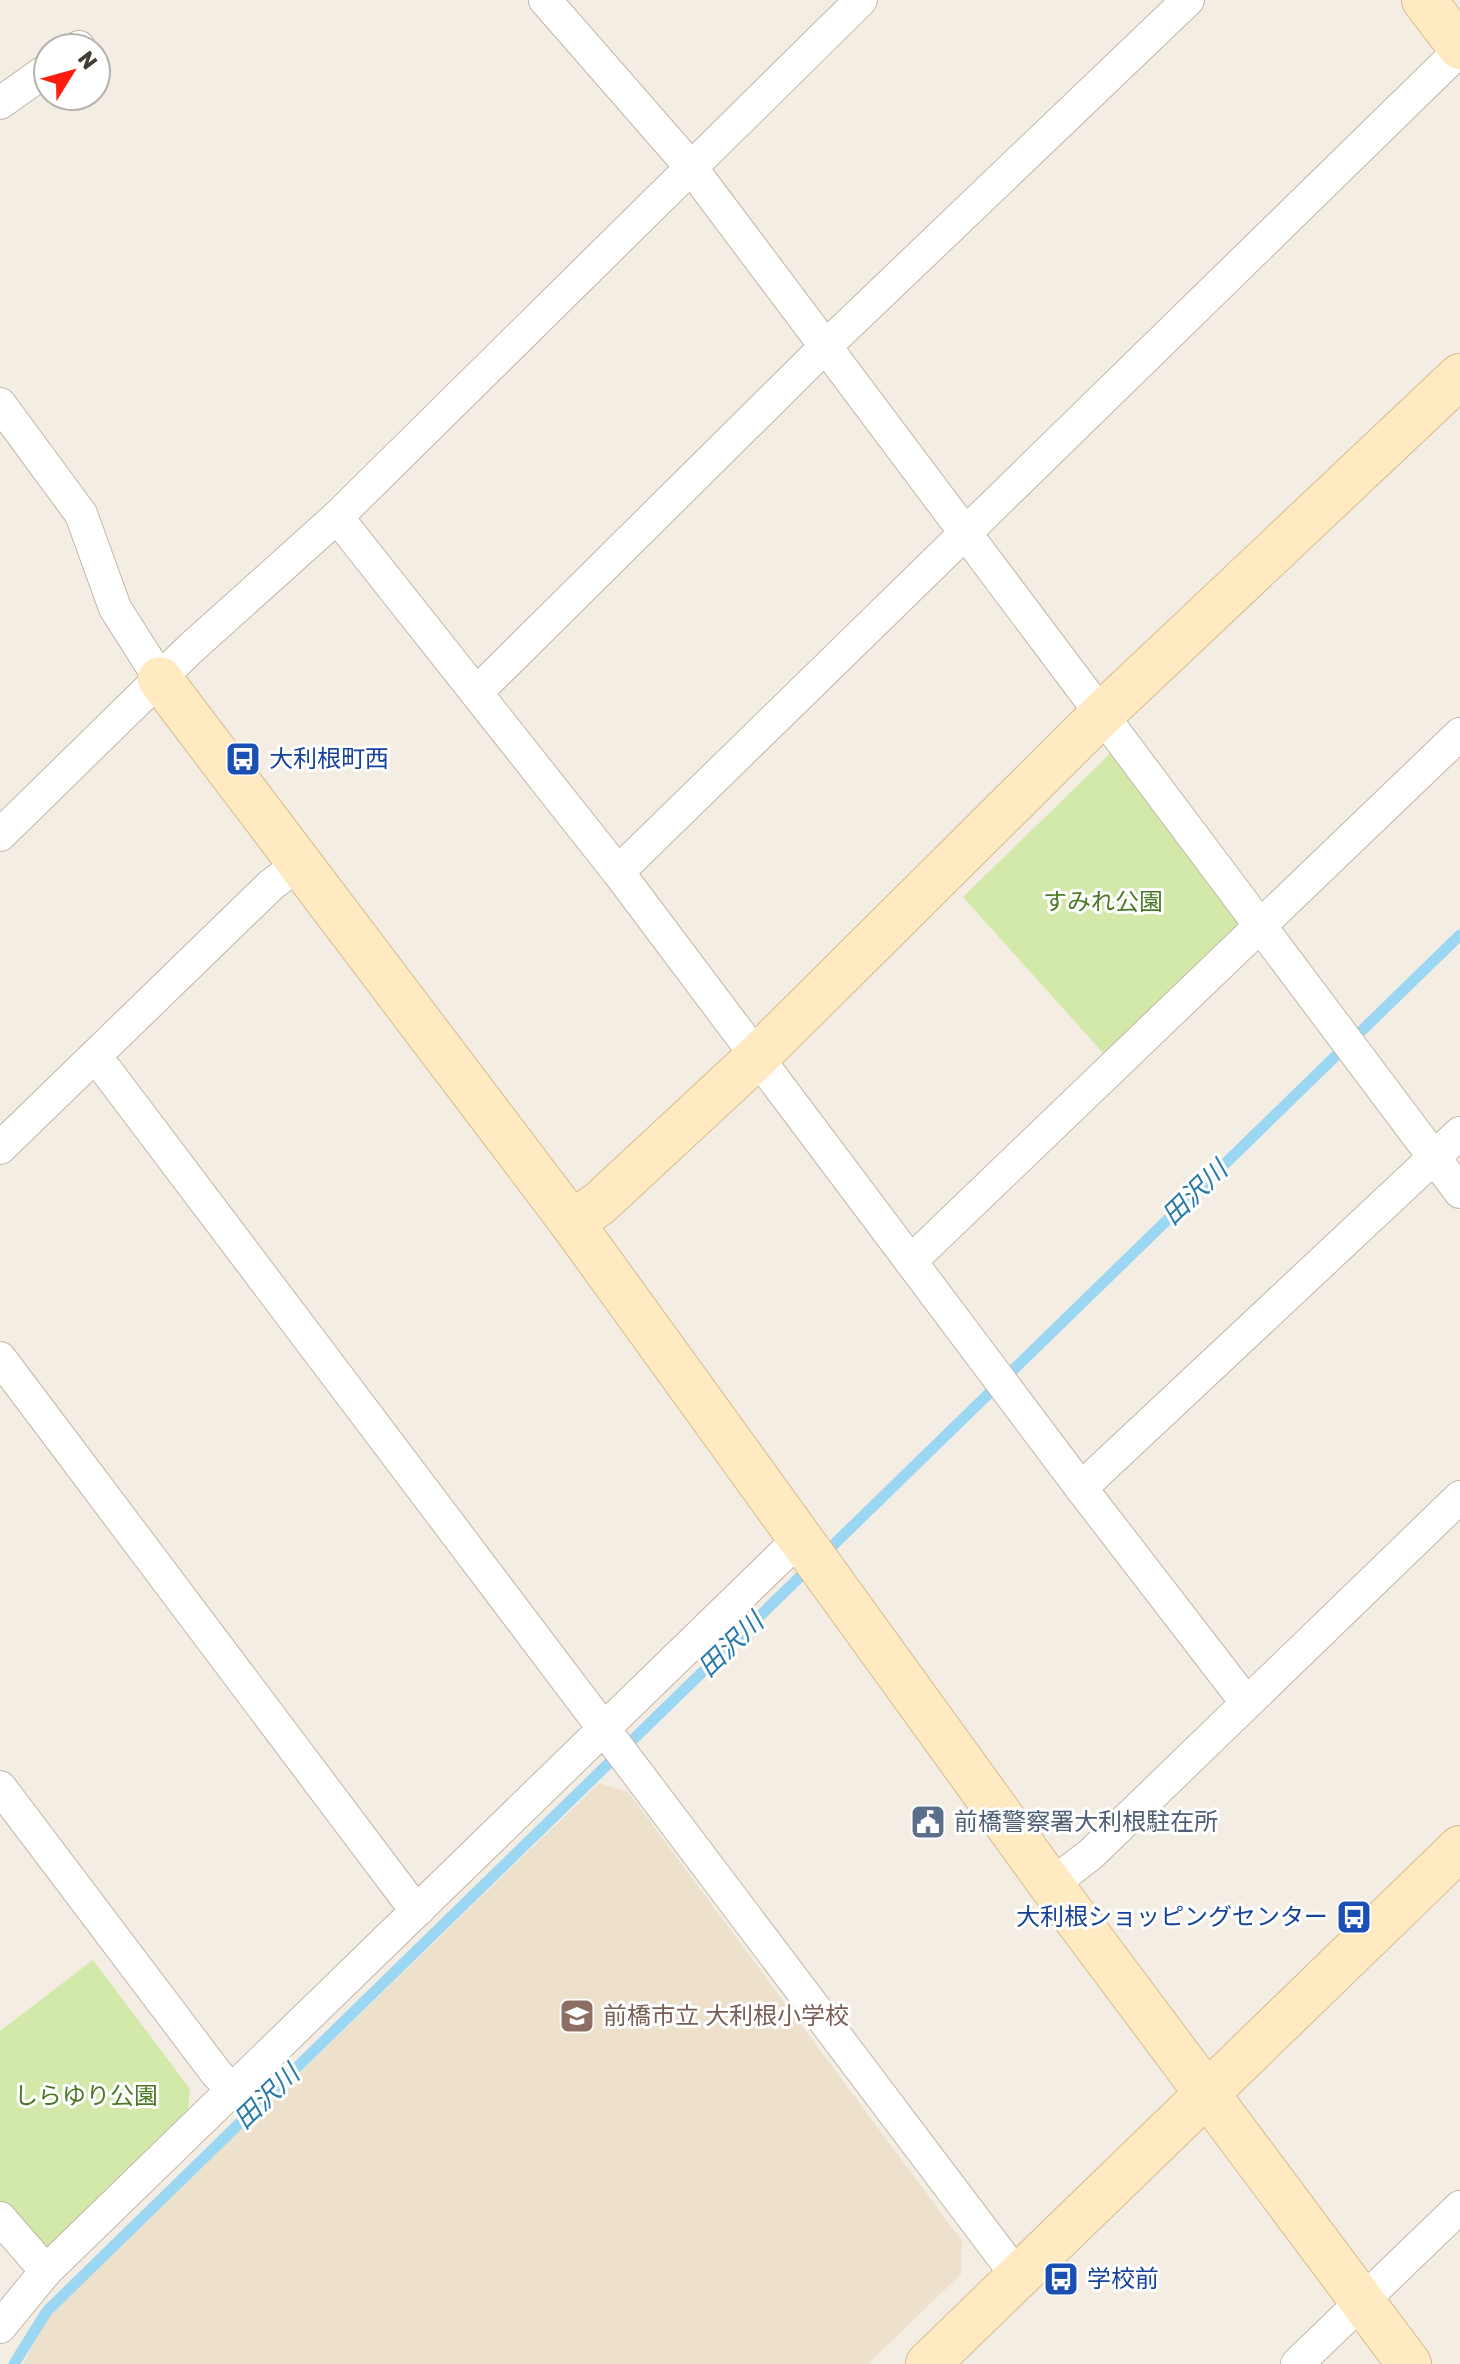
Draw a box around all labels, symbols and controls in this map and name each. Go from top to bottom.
north arrow [32,32,112,112]
text: N [72,46,103,75]
bus stop icon: 大利根町西 [224,740,262,778]
place label: 大利根町西 [269,745,389,773]
park label: すみれ公園 [1043,888,1163,916]
water label: 田沢川 [1156,1153,1236,1231]
water label: 田沢川 [692,1605,772,1683]
public building icon: 前橋警察署大利根駐在所 [909,1803,947,1841]
place label: 前橋警察署大利根駐在所 [954,1808,1218,1836]
bus stop icon: 大利根ショッピングセンター [1335,1898,1373,1936]
place label: 大利根ショッピングセンター [1016,1903,1328,1931]
school or university icon: 前橋市立 大利根小学校 [558,1997,596,2035]
place label: 前橋市立 大利根小学校 [603,2002,849,2030]
water label: 田沢川 [228,2057,308,2135]
park label: しらゆり公園 [14,2082,158,2110]
bus stop icon: 学校前 [1042,2260,1080,2298]
place label: 学校前 [1087,2265,1159,2293]

